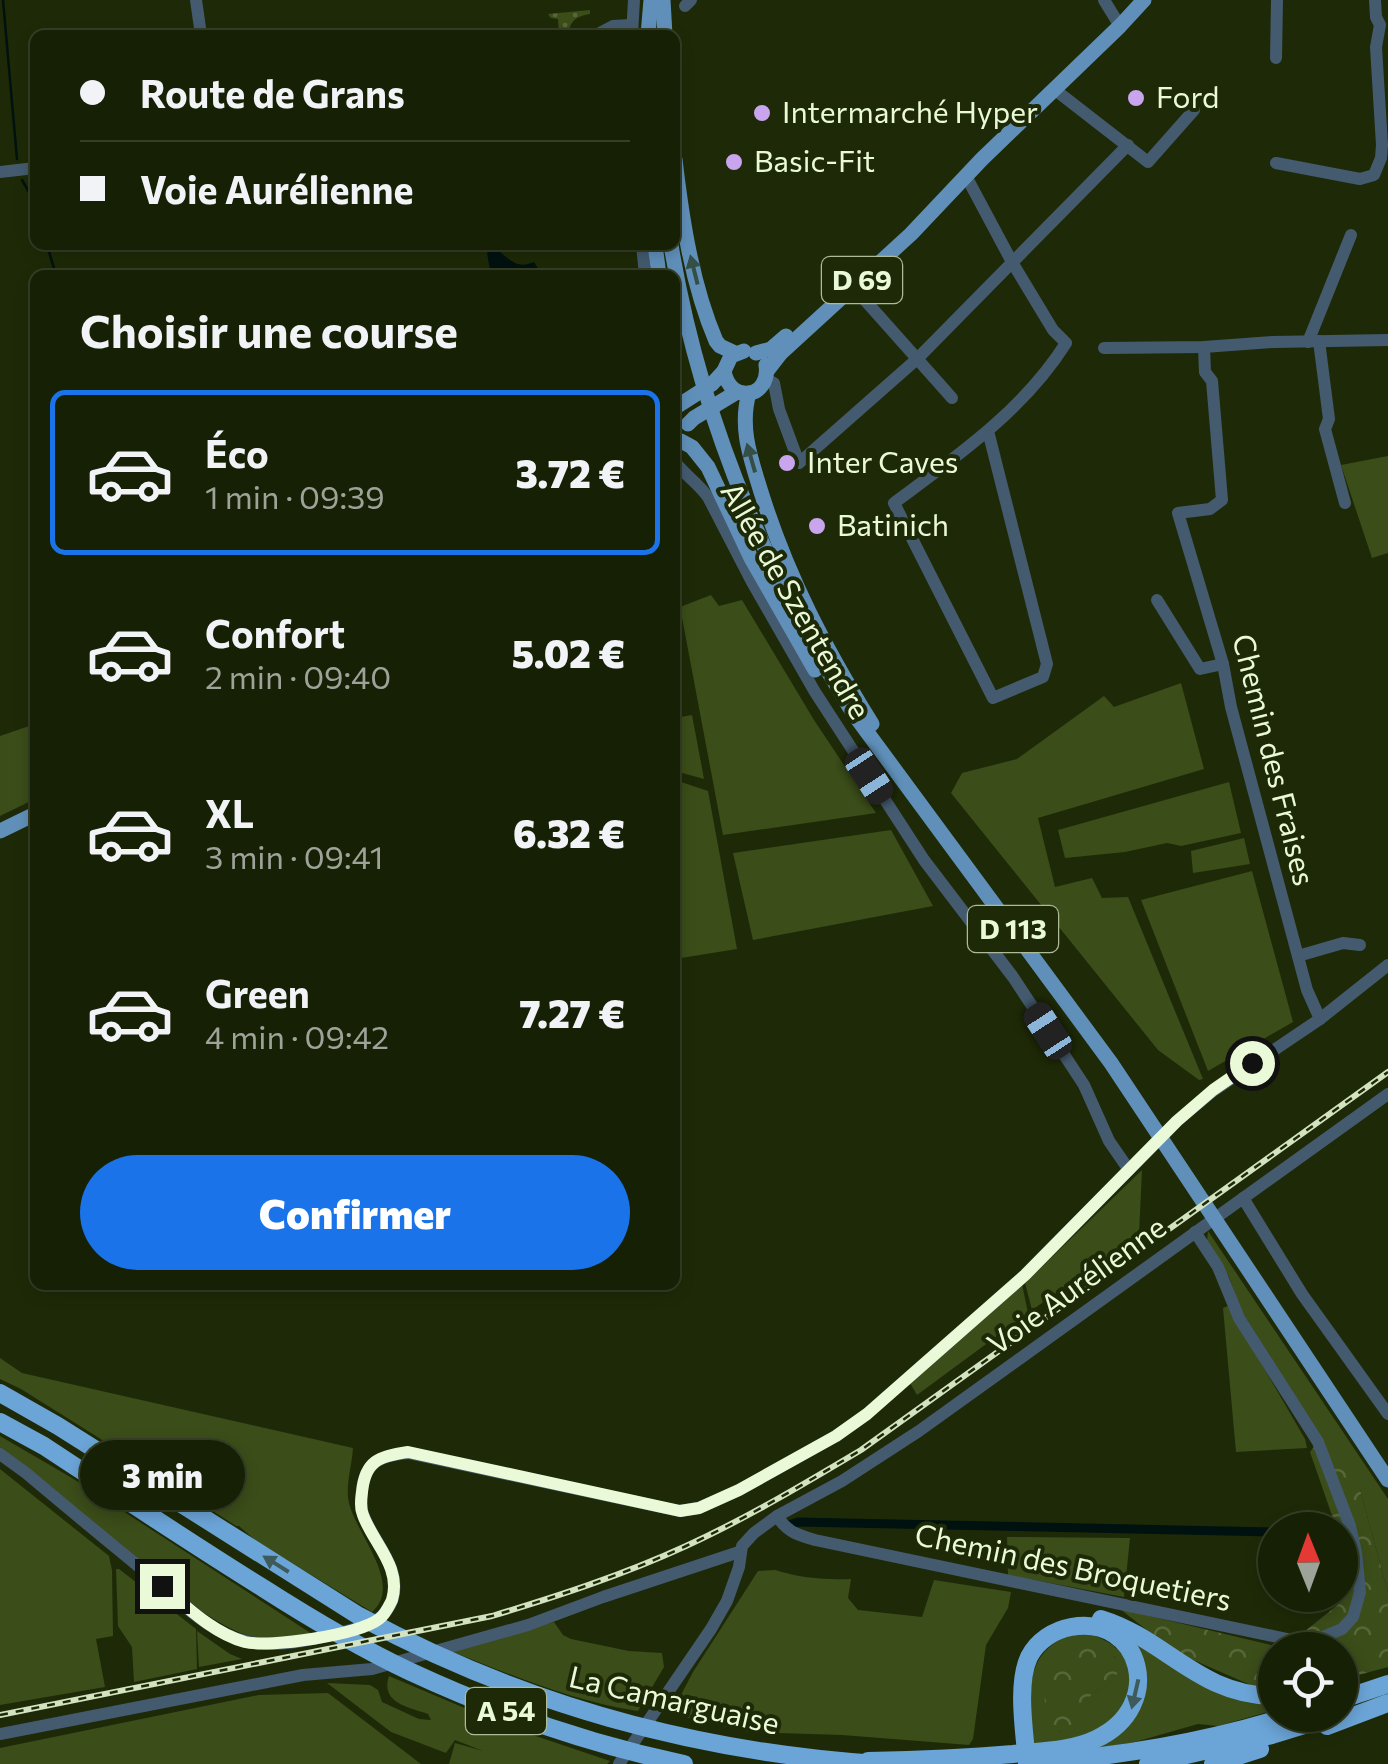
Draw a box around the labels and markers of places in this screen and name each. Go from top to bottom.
place label: Ford [1156,77,1219,114]
marker: Ford [1125,87,1147,109]
place label: Intermarché Hyper [782,92,1038,129]
marker: Intermarché Hyper [751,102,773,124]
place label: Basic-Fit [754,141,875,178]
marker: Basic-Fit [723,151,745,173]
place label: Inter Caves [807,442,958,479]
marker: Inter Caves [776,452,798,474]
place label: Batinich [837,505,949,542]
marker: Batinich [806,515,828,537]

